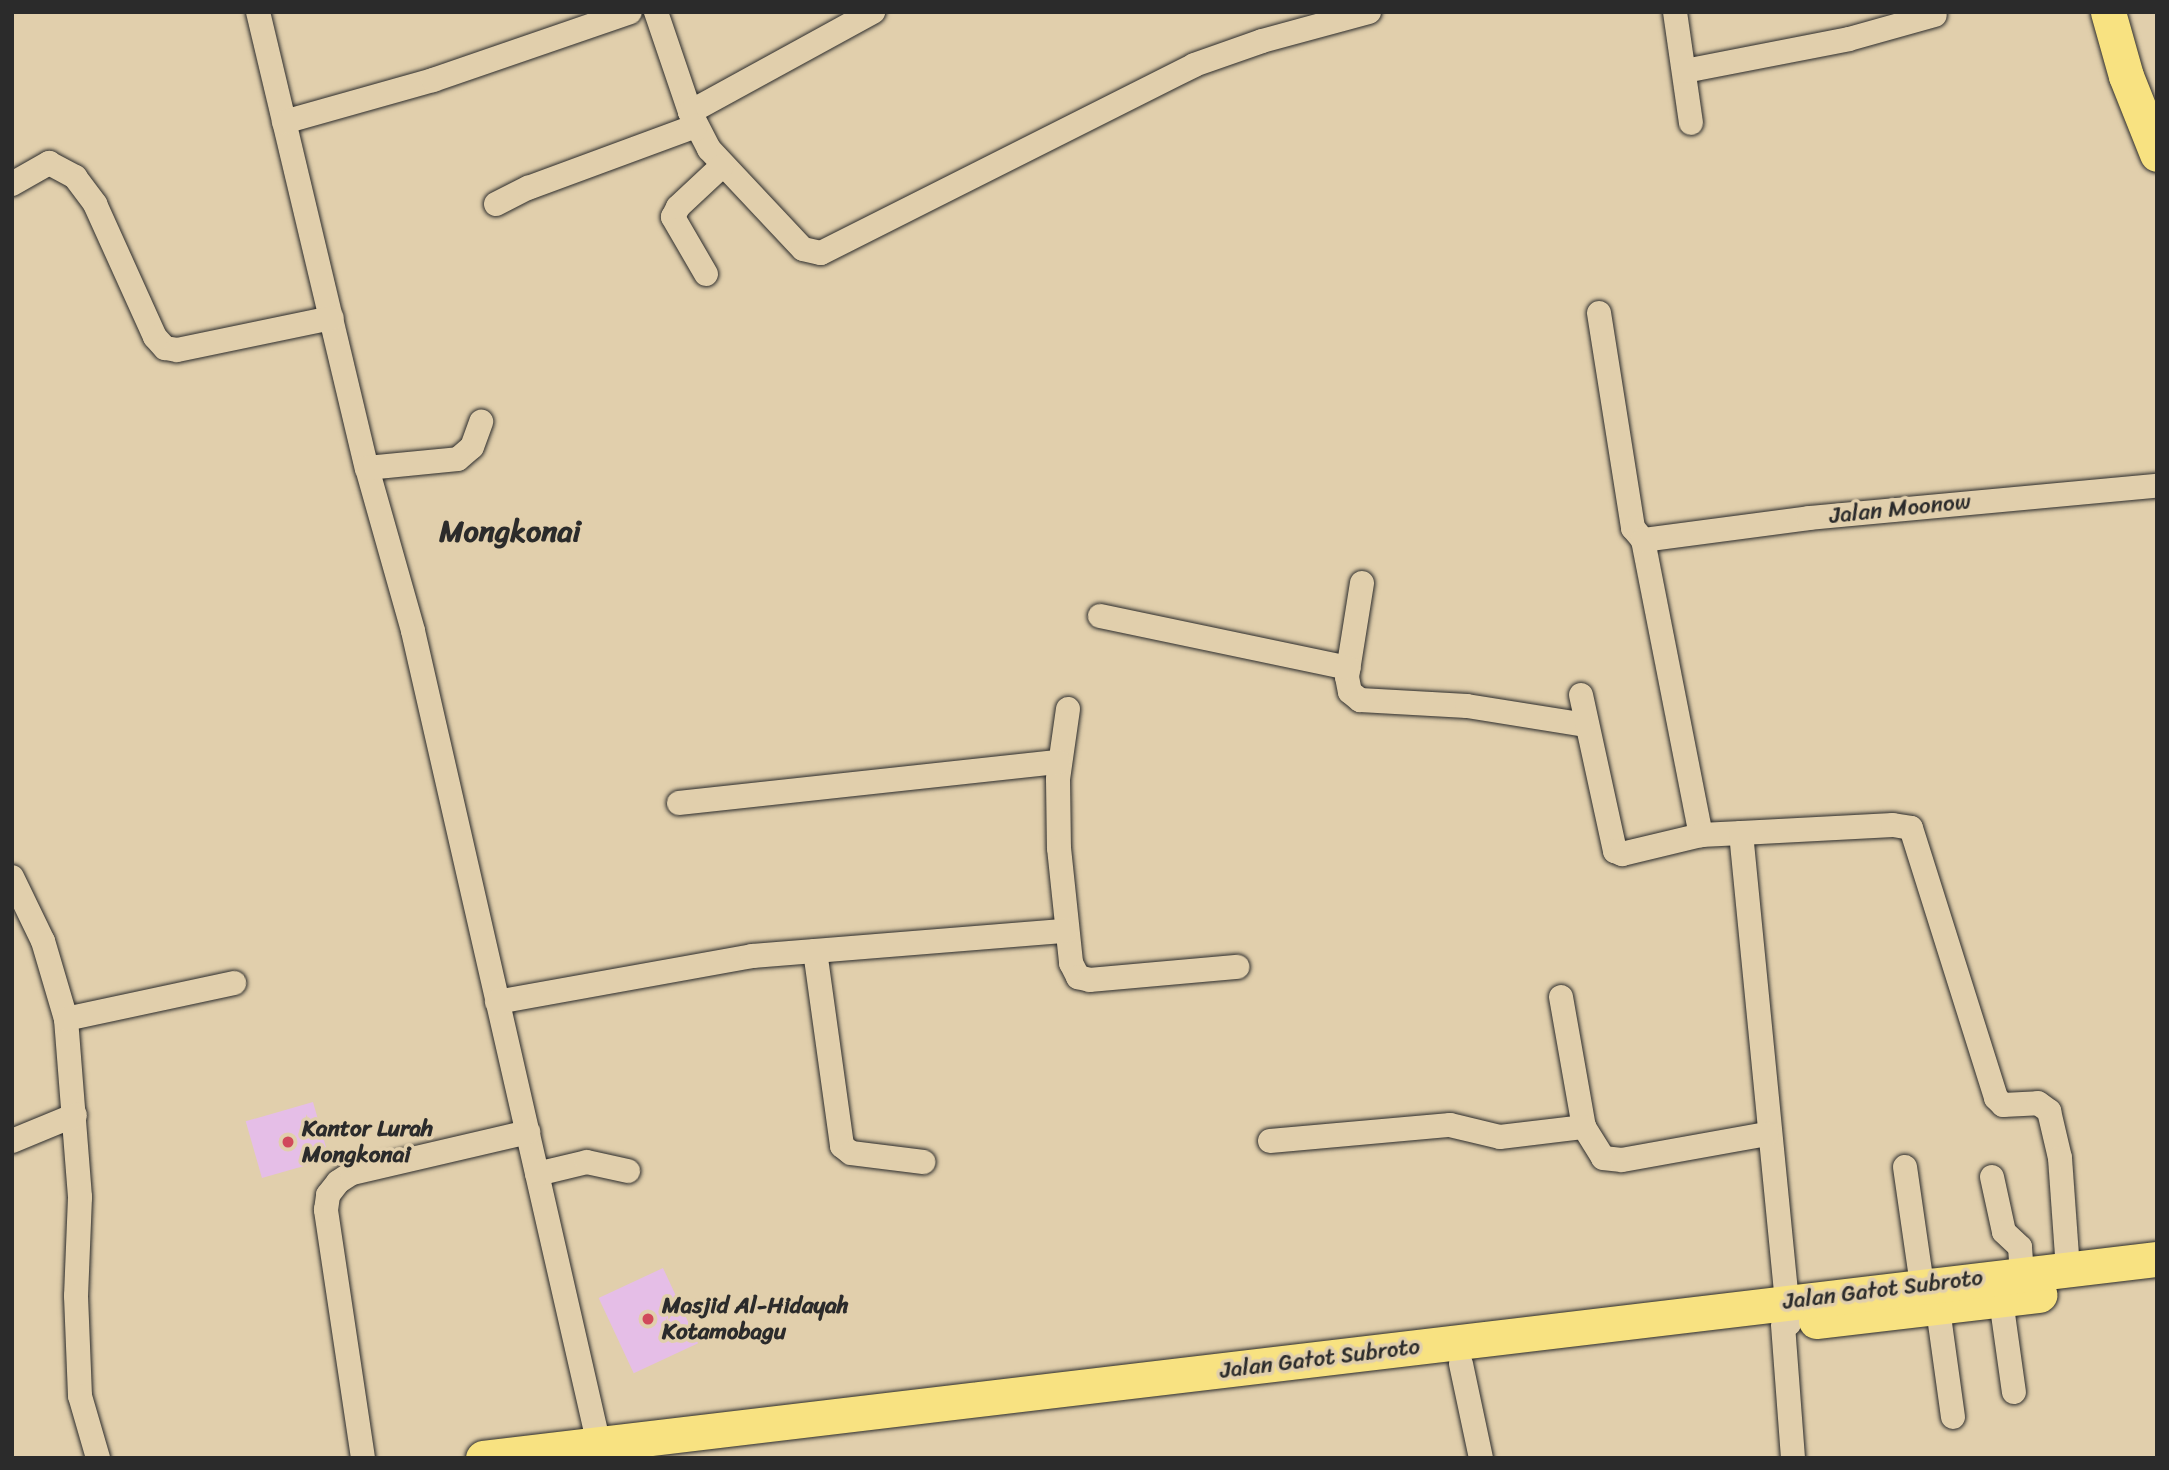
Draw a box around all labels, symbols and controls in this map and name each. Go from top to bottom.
street label: Jalan Moonow [1829,488,1971,530]
district label: Mongkonai [439,513,581,549]
place label: Kantor Lurah Mongkonai [302,1115,433,1169]
marker: Kantor Lurah Mongkonai [280,1134,296,1150]
street label: Jalan Gatot Subroto [1780,1264,1986,1316]
place label: Masjid Al-Hidayah Kotamobagu [662,1292,849,1346]
marker: Masjid Al-Hidayah Kotamobagu [640,1311,656,1327]
street label: Jalan Gatot Subroto [1217,1333,1423,1385]

